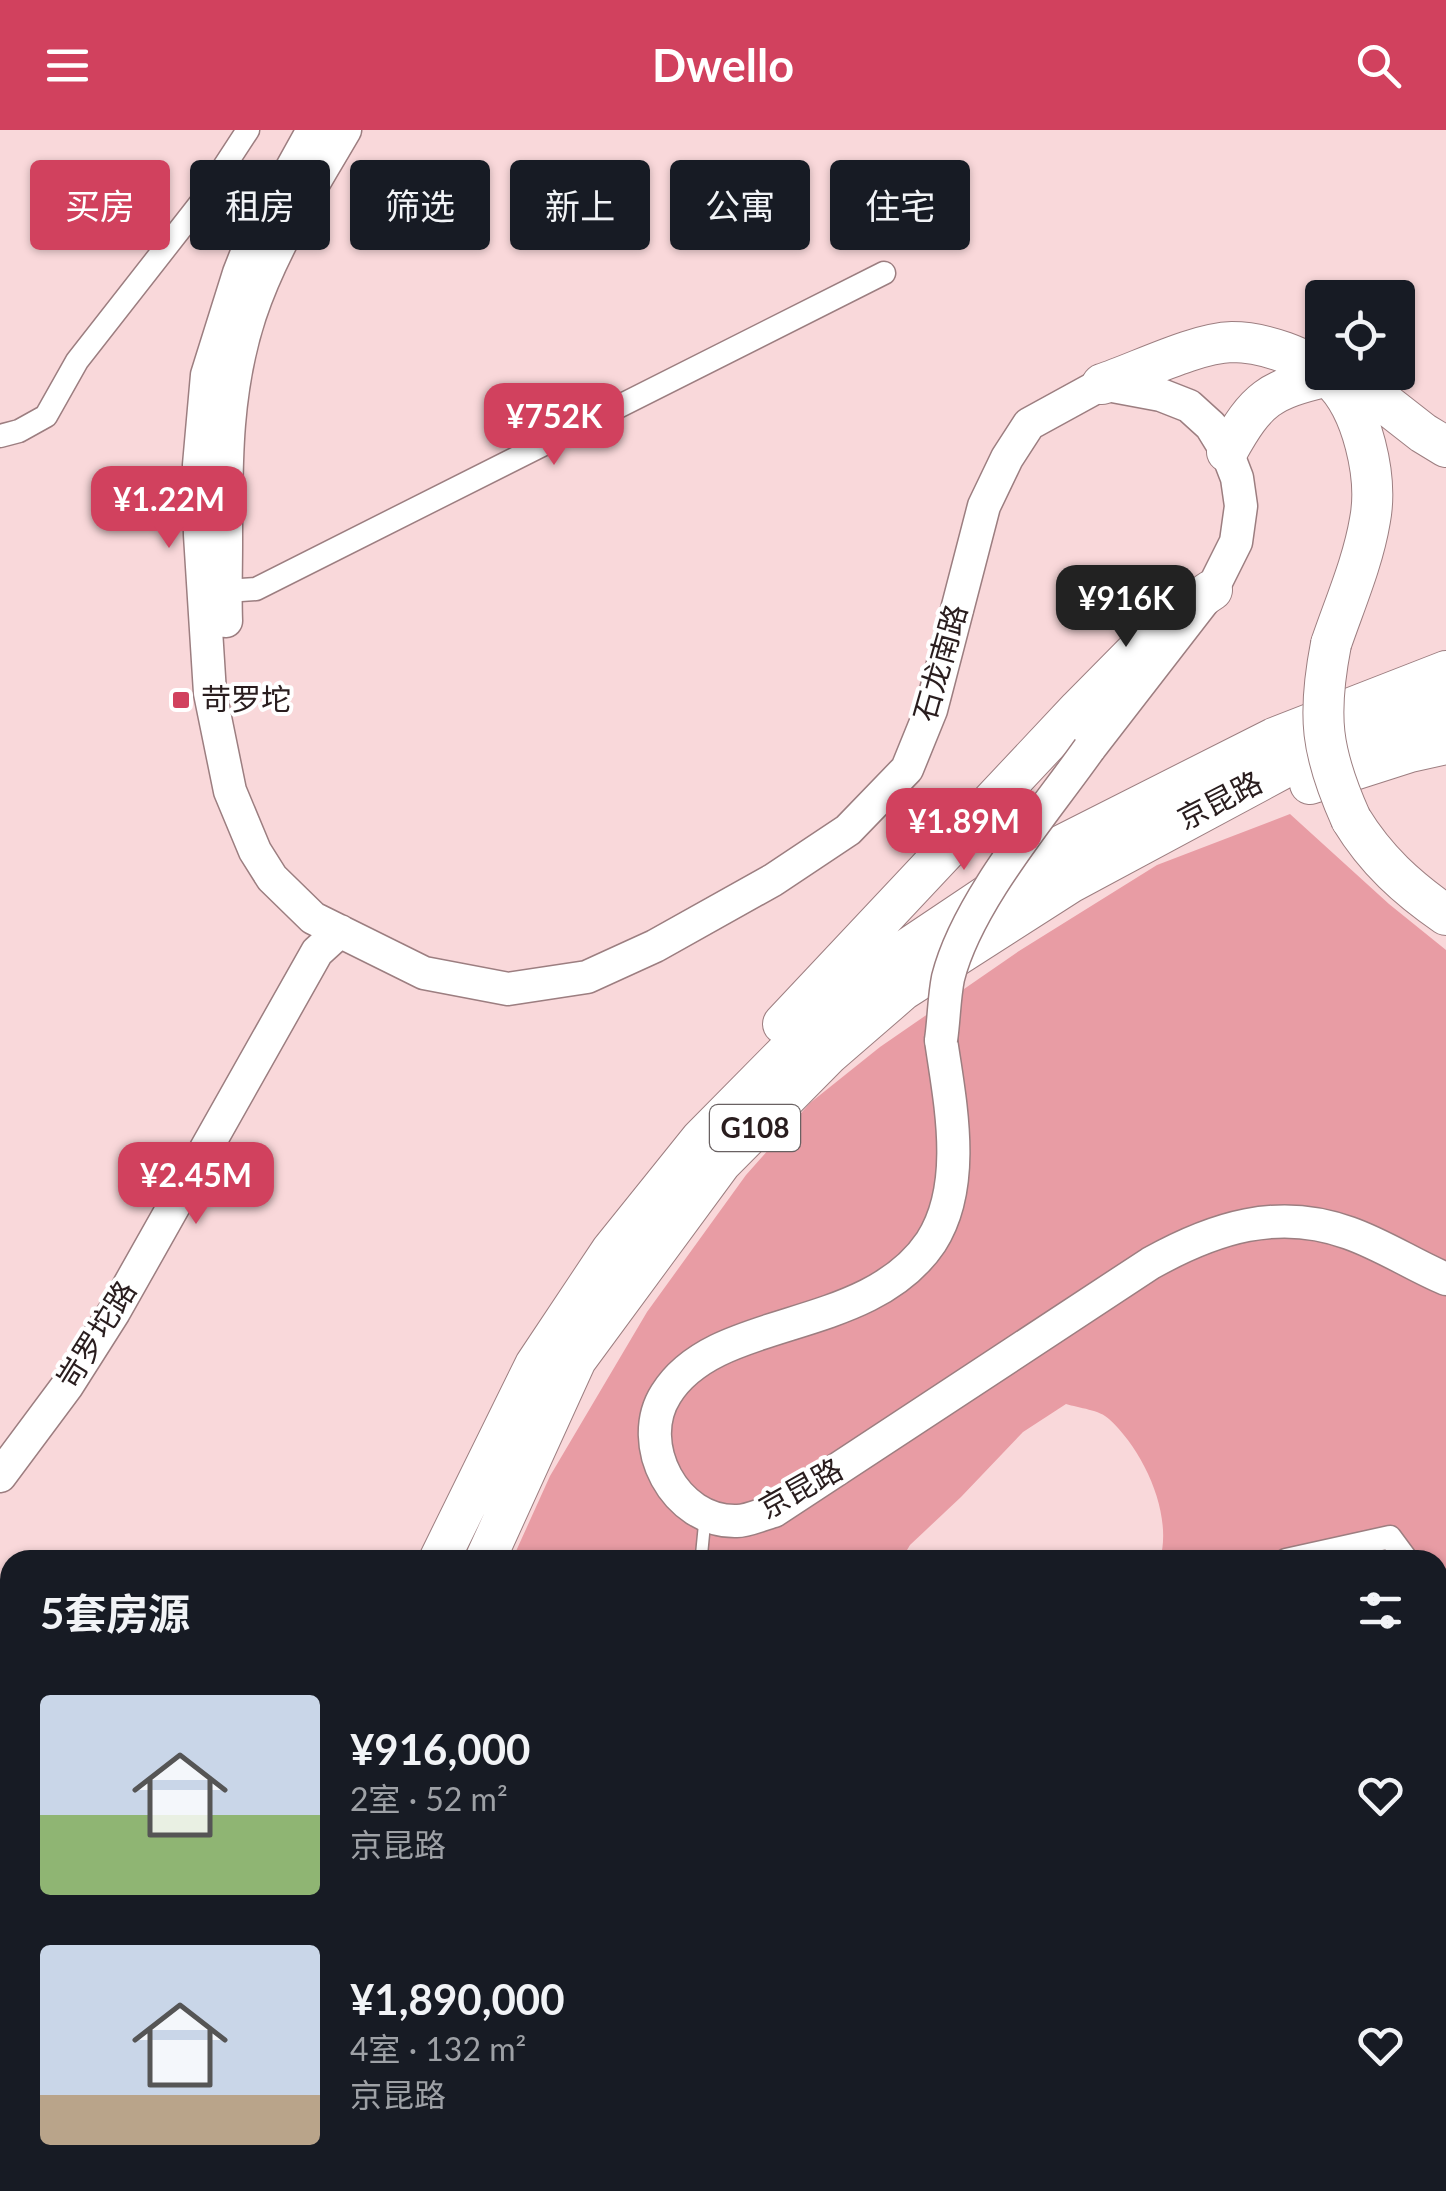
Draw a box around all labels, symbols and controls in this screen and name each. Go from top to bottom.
icon: menu [40,38,95,93]
text: Dwello [652,38,794,92]
icon: search [1351,38,1406,93]
chip: 买房 [30,160,170,250]
chip: 租房 [190,160,330,250]
chip: 筛选 [350,160,490,250]
chip: 新上 [510,160,650,250]
chip: 公寓 [670,160,810,250]
chip: 住宅 [830,160,970,250]
map controls [1305,280,1415,390]
button: locate [1305,280,1415,390]
pin: ¥752K [484,383,624,468]
text: ¥752K [506,396,602,435]
pin: ¥1.22M [88,466,250,551]
text: ¥1.22M [113,479,225,518]
pin: ¥916K [1056,565,1196,650]
text: ¥916K [1078,578,1174,617]
street label: 石龙南路 [905,600,973,725]
place label: 苛罗坨 [201,680,291,716]
marker: 苛罗坨 [170,689,192,711]
street label: 京昆路 [1171,763,1267,836]
pin: ¥1.89M [883,788,1045,873]
text: ¥1.89M [908,801,1020,840]
road number: G108 [710,1105,800,1151]
pin: ¥2.45M [115,1142,277,1227]
text: ¥2.45M [140,1155,252,1194]
street label: 岢罗坨路 [48,1274,142,1394]
street label: 京昆路 [752,1450,848,1525]
icon: filters [1353,1583,1408,1638]
text: 5套房源 [40,1588,190,1638]
text: ¥916,000 [350,1724,530,1774]
icon: home [120,1735,240,1855]
icon: heart [1353,1768,1408,1823]
text: 2室 · 52 m² [350,1779,508,1818]
text: 京昆路 [350,1825,446,1864]
text: ¥1,890,000 [350,1974,565,2024]
icon: home [120,1985,240,2105]
icon: heart [1353,2018,1408,2073]
text: 4室 · 132 m² [350,2029,526,2068]
text: 京昆路 [350,2075,446,2114]

